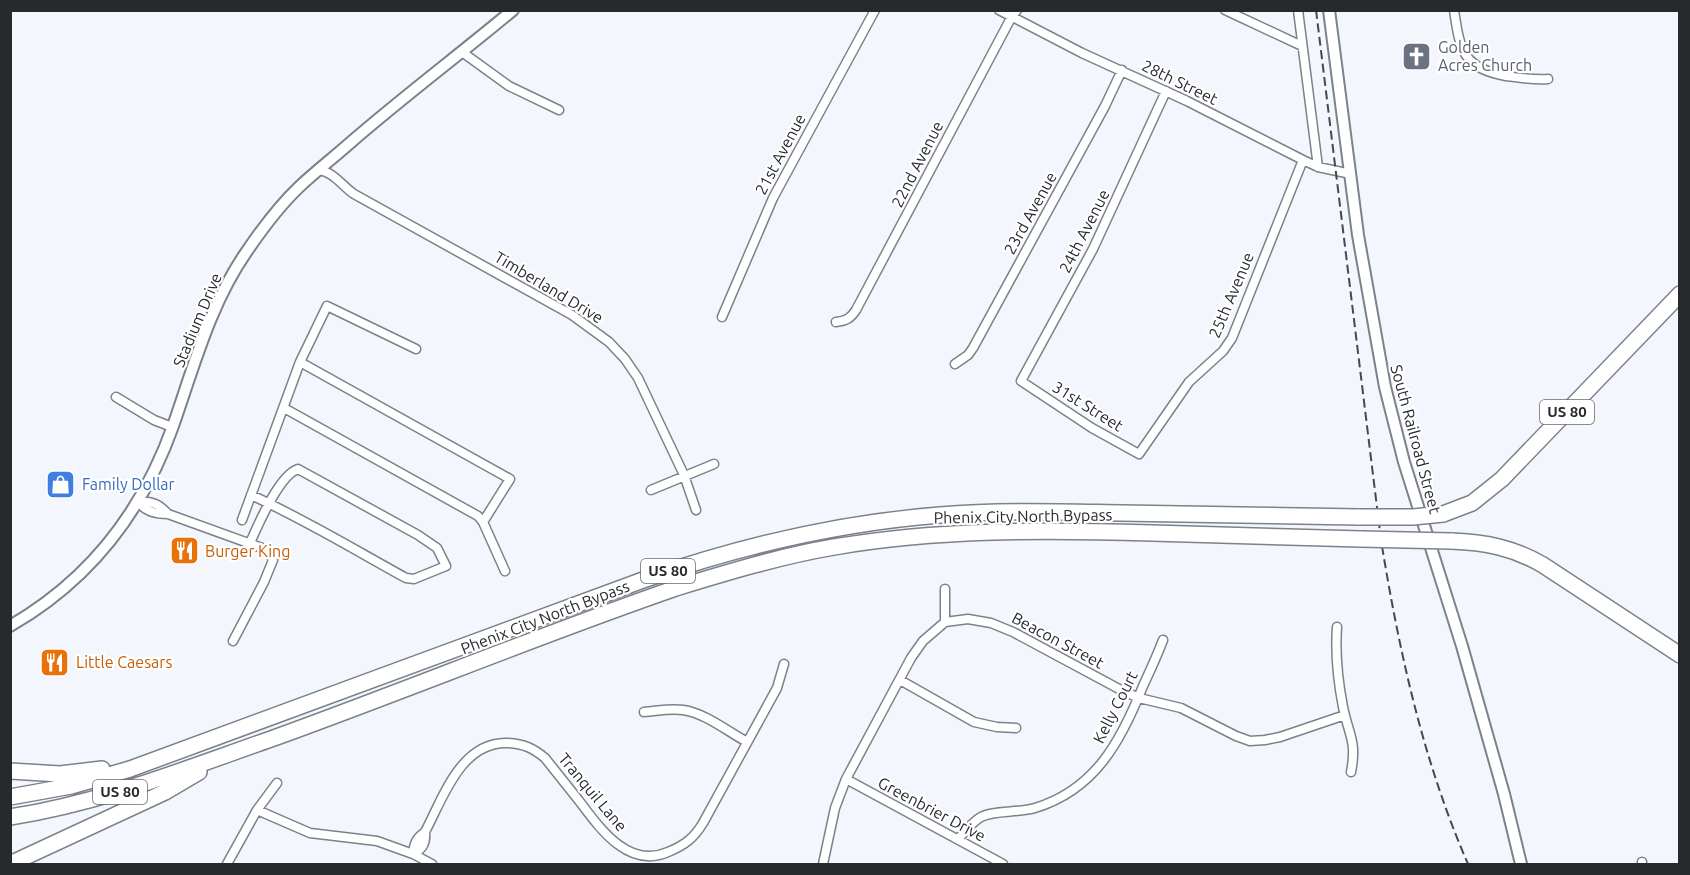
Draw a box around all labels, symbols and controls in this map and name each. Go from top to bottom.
place label: Golden Acres Church [1438,38,1532,74]
church icon: Golden Acres Church [1401,40,1433,72]
street label: 28th Street [1139,56,1221,108]
street label: 21st Avenue [751,111,809,197]
street label: 22nd Avenue [888,118,946,210]
street label: 23rd Avenue [1000,169,1060,257]
street label: 24th Avenue [1055,186,1113,276]
street label: Timberland Drive [491,247,607,327]
street label: 25th Avenue [1205,250,1257,340]
street label: Stadium Drive [169,270,225,370]
street label: South Railroad Street [1387,363,1445,516]
street label: 31st Street [1049,377,1127,435]
road number: US 80 [1540,400,1594,424]
shop icon: Family Dollar [45,468,77,500]
place label: Family Dollar [82,475,175,493]
street label: Phenix City North Bypass [933,505,1113,527]
restaurant icon: Burger King [168,535,200,567]
place label: Burger King [205,542,290,560]
road number: US 80 [641,559,695,583]
street label: Phenix City North Bypass [458,577,632,657]
street label: Beacon Street [1009,608,1108,672]
restaurant icon: Little Caesars [39,646,71,678]
place label: Little Caesars [76,653,172,671]
street label: Kelly Court [1089,667,1141,746]
street label: Tranquil Lane [555,749,631,835]
street label: Greenbrier Drive [875,773,989,845]
road number: US 80 [93,780,147,804]

